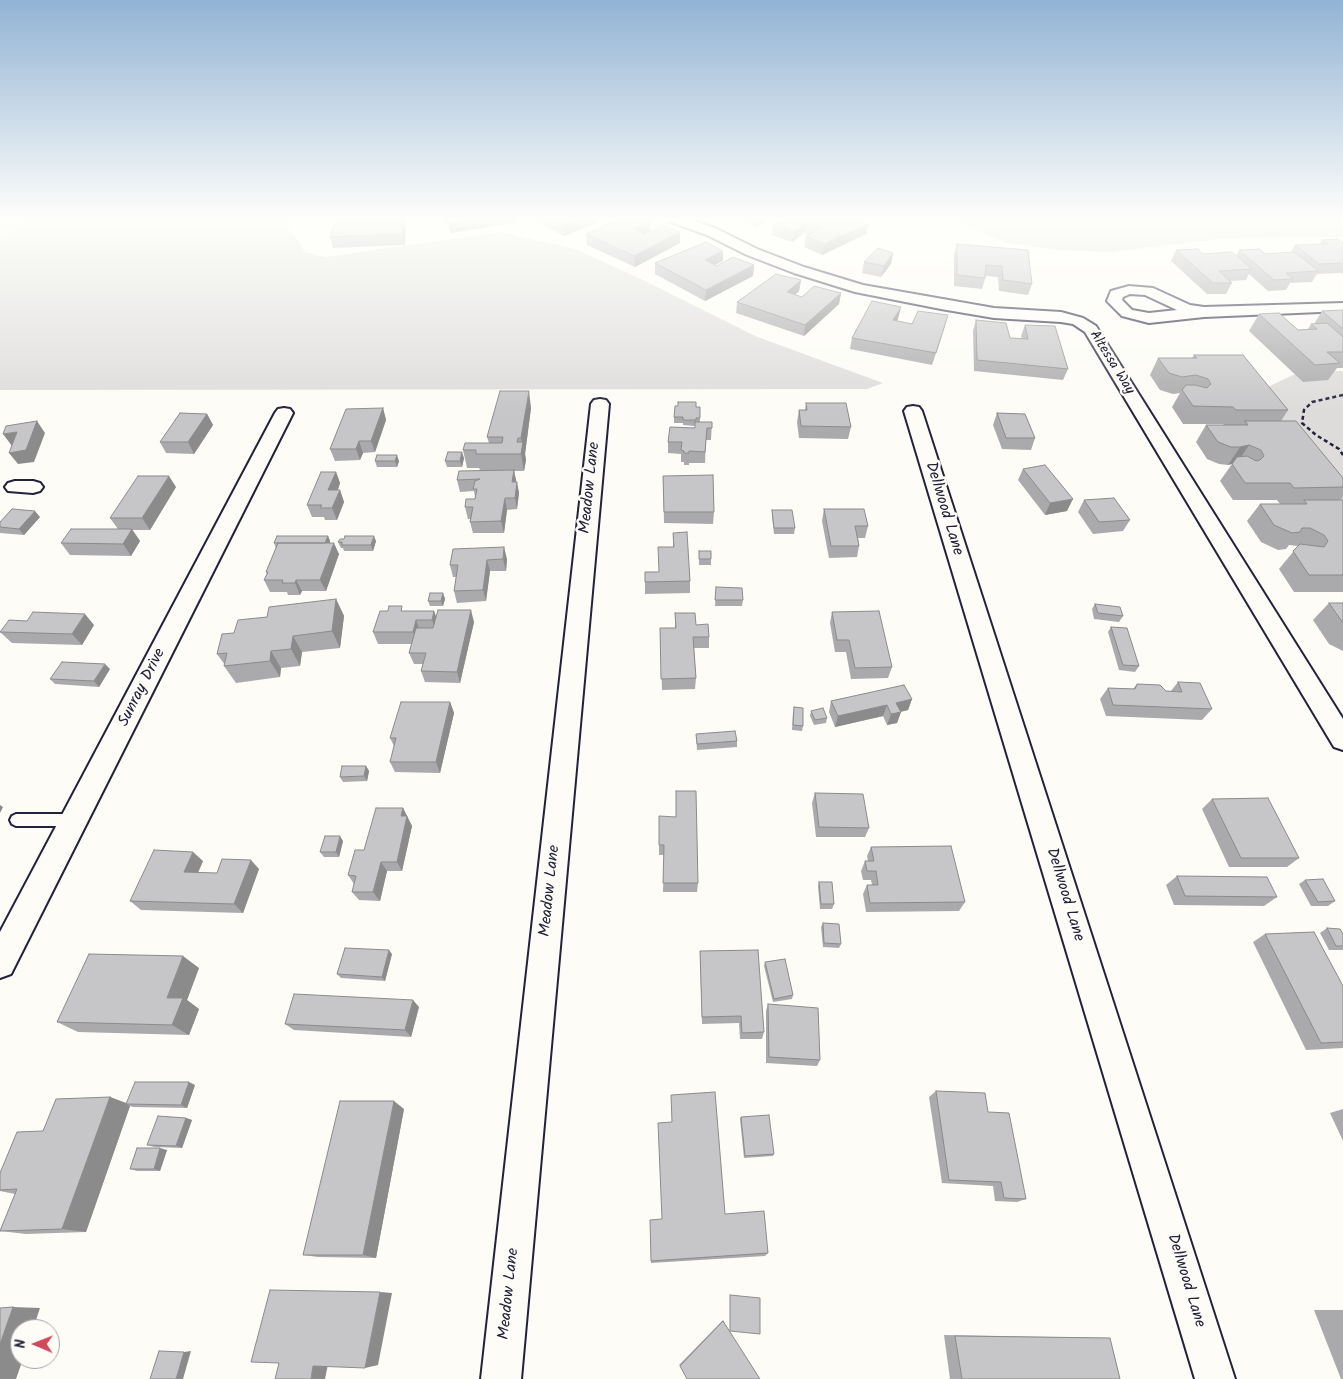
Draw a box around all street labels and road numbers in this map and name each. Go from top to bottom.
street label: Altessa Way [1085,328,1137,398]
street label: Meadow Lane [577,441,605,535]
street label: Dellwood Lane [920,460,966,558]
street label: Sunray Drive [115,646,171,730]
street label: Meadow Lane [537,844,565,938]
street label: Dellwood Lane [1041,846,1087,944]
street label: Dellwood Lane [1162,1232,1208,1330]
street label: Meadow Lane [496,1247,524,1341]

